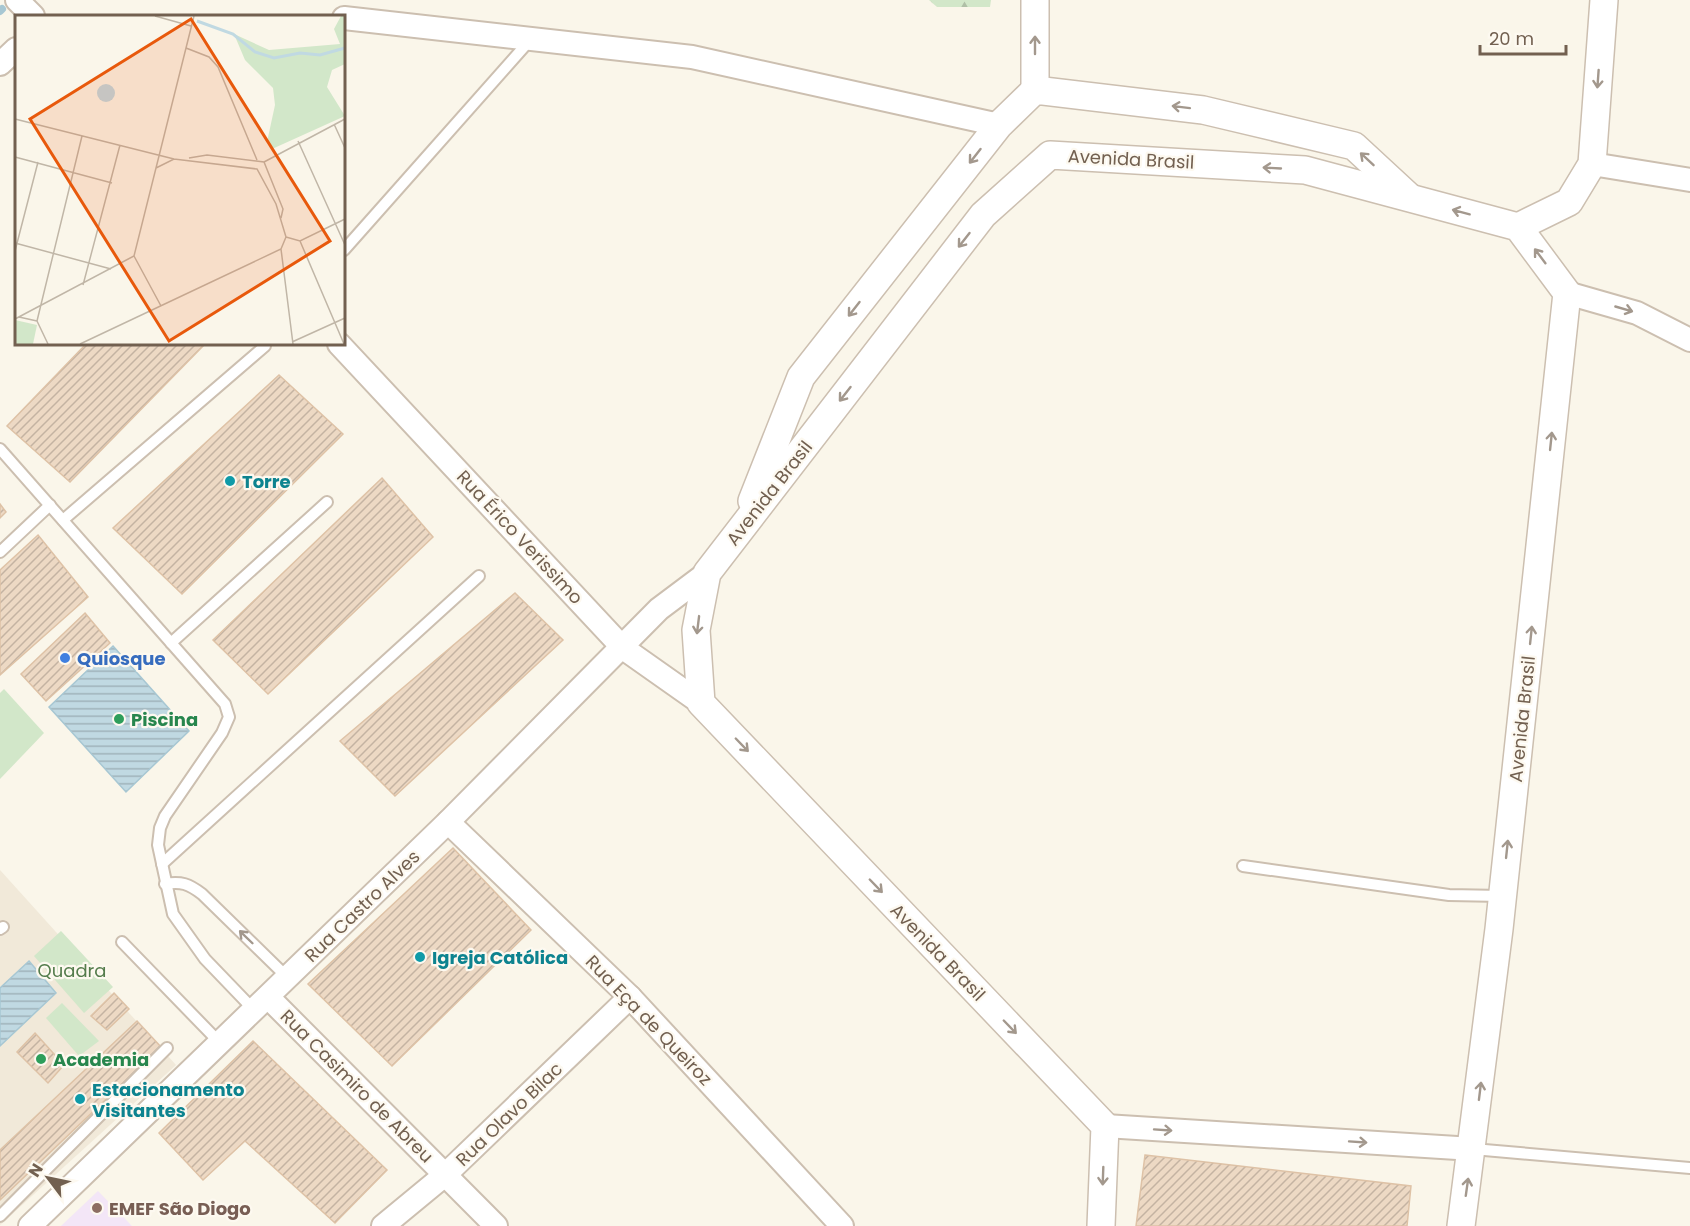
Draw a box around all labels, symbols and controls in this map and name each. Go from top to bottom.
inset map [15,15,345,345]
scale bar [1480,18,1566,56]
text: 20 m [1489,26,1534,51]
one-way arrow [1029,35,1041,55]
one-way arrow [1592,69,1603,89]
one-way arrow [1172,102,1192,113]
street label: Avenida Brasil [1067,143,1195,175]
one-way arrow [969,148,982,164]
one-way arrow [1360,151,1375,166]
one-way arrow [1263,162,1283,173]
one-way arrow [1452,206,1471,217]
one-way arrow [958,231,971,247]
one-way arrow [1533,248,1546,264]
one-way arrow [848,301,861,317]
one-way arrow [1614,304,1633,315]
one-way arrow [839,386,852,402]
one-way arrow [1546,431,1557,451]
street label: Avenida Brasil [720,435,818,551]
street label: Rua Érico Verissimo [451,465,589,609]
place label: Torre [242,469,291,494]
marker: Torre [223,474,237,488]
one-way arrow [692,615,703,634]
one-way arrow [1525,625,1536,645]
place label: Quiosque [77,646,166,671]
marker: Quiosque [58,651,72,665]
street label: Avenida Brasil [1503,655,1541,783]
place label: Piscina [131,707,198,732]
marker: Piscina [112,712,126,726]
one-way arrow [734,737,748,752]
one-way arrow [1502,840,1513,860]
street label: Rua Castro Alves [299,844,425,968]
one-way arrow [869,879,883,894]
street label: Avenida Brasil [885,898,991,1006]
one-way arrow [239,929,254,944]
place label: Igreja Católica [432,945,568,970]
street label: Rua Eça de Queiroz [580,949,718,1091]
marker: Igreja Católica [413,950,427,964]
park label: Quadra [38,958,106,983]
street label: Rua Casimiro de Abreu [275,1004,439,1168]
one-way arrow [1003,1020,1018,1035]
place label: Academia [53,1047,149,1072]
marker: Academia [34,1052,48,1066]
street label: Rua Olavo Bilac [450,1056,568,1171]
place label: Estacionamento Visitantes [92,1077,244,1123]
one-way arrow [1474,1081,1485,1101]
marker: Estacionamento Visitantes [73,1092,87,1106]
one-way arrow [1152,1124,1172,1135]
one-way arrow [1347,1136,1367,1147]
north arrow [18,1148,78,1208]
text: N [23,1159,49,1182]
one-way arrow [1097,1166,1108,1186]
one-way arrow [1462,1178,1473,1198]
place label: EMEF São Diogo [109,1196,251,1221]
marker: EMEF São Diogo [90,1201,104,1215]

